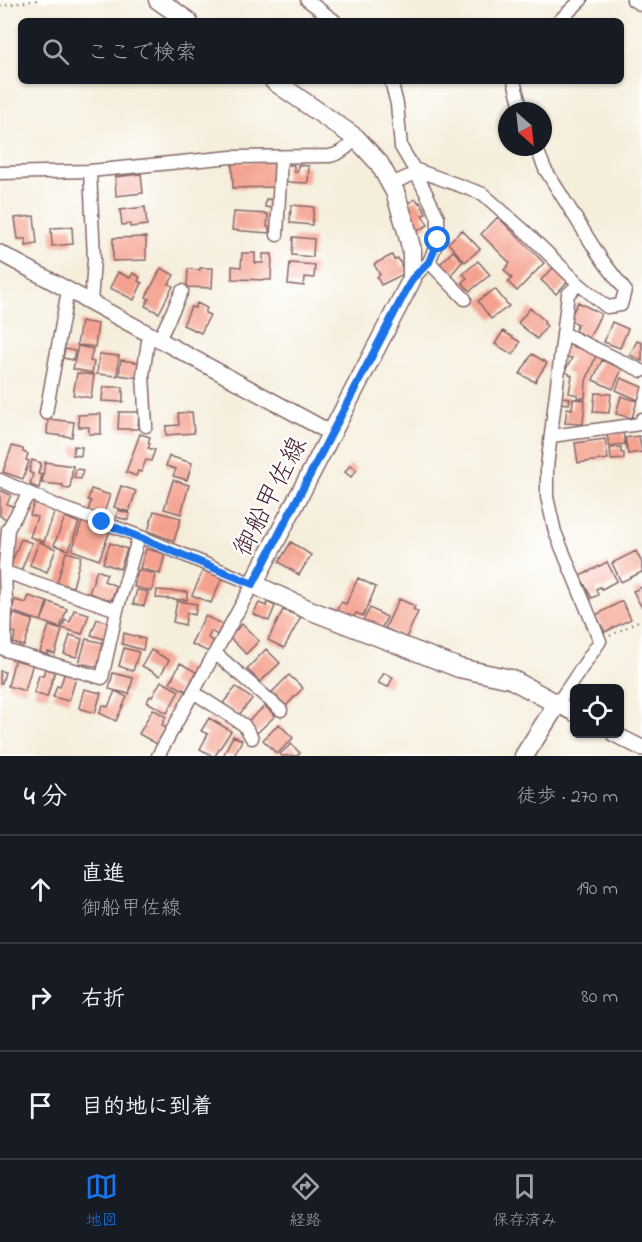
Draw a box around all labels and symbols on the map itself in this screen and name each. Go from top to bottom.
north arrow [498,102,552,156]
route start [424,226,450,252]
street label: 御船甲佐線 [225,431,318,564]
route end [88,508,114,534]

